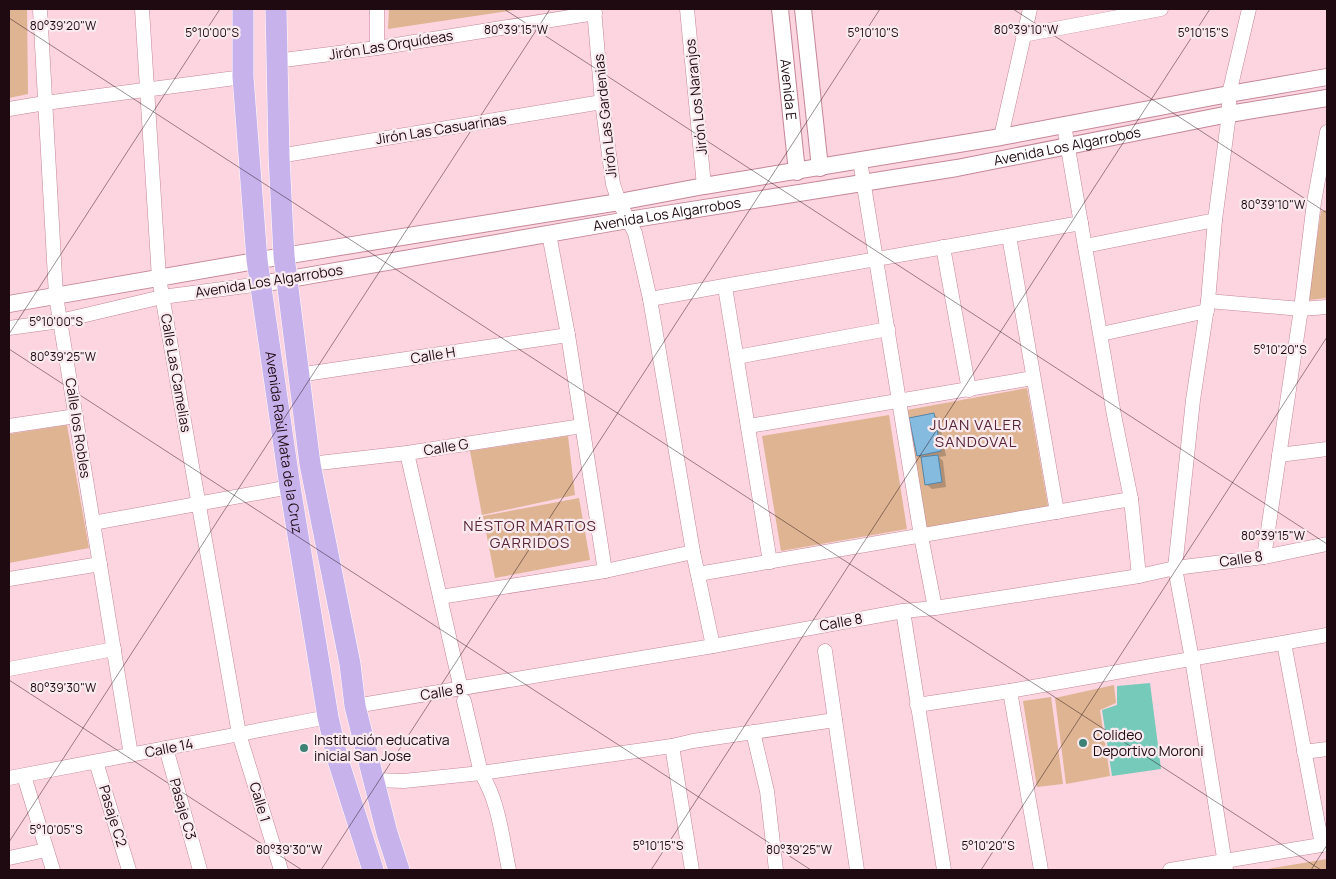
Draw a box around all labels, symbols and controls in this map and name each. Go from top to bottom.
text: 80°39'20"W [30,17,97,34]
text: 80°39'15"W [484,21,549,38]
text: 80°39'10"W [994,21,1059,38]
text: 5°10'00"S [185,24,239,41]
text: 5°10'10"S [848,24,899,41]
text: 5°10'15"S [1178,24,1228,41]
street label: Jirón Las Orquídeas [327,25,454,64]
street label: Jirón Los Naranjos [680,38,711,156]
street label: Jirón Las Gardenias [589,53,620,179]
street label: Avenida E [776,58,802,121]
street label: Jirón Las Casuarinas [374,109,508,148]
street label: Avenida Los Algarrobos [992,122,1142,170]
street label: Avenida Los Algarrobos [591,192,742,235]
text: 80°39'10"W [1241,196,1306,213]
street label: Avenida Los Algarrobos [194,259,344,302]
street label: Calle Las Camelias [157,312,196,434]
text: 5°10'00"S [29,313,83,330]
text: 5°10'20"S [1253,341,1307,358]
street label: Calle H [409,342,457,367]
text: 80°39'25"W [30,348,97,365]
street label: Avenida Raúl Mata de la Cruz [261,350,308,535]
street label: Calle los Robles [61,376,96,479]
district label: JUAN VALER SANDOVAL [930,414,1022,452]
street label: Calle G [422,434,470,459]
district label: NÉSTOR MARTOS GARRIDOS [463,515,597,553]
text: 80°39'15"W [1241,527,1306,544]
street label: Calle 8 [1218,546,1264,571]
street label: Calle 8 [818,608,864,635]
text: 80°39'30"W [30,679,97,696]
street label: Calle 8 [419,679,465,704]
place label: Colideo Deportivo Moroni [1093,725,1204,760]
place label: Institución educativa inicial San Jose [314,730,450,765]
street label: Calle 14 [143,734,195,762]
marker: Colideo Deportivo Moroni [1077,737,1089,749]
marker: Institución educativa inicial San Jose [298,742,310,754]
street label: Pasaje C3 [166,776,201,842]
street label: Calle 1 [245,780,276,824]
street label: Pasaje C2 [95,783,132,849]
text: 5°10'05"S [29,821,83,838]
text: 5°10'15"S [633,837,683,854]
text: 5°10'20"S [961,837,1015,854]
text: 80°39'30"W [256,841,323,858]
text: 80°39'25"W [766,841,833,858]

